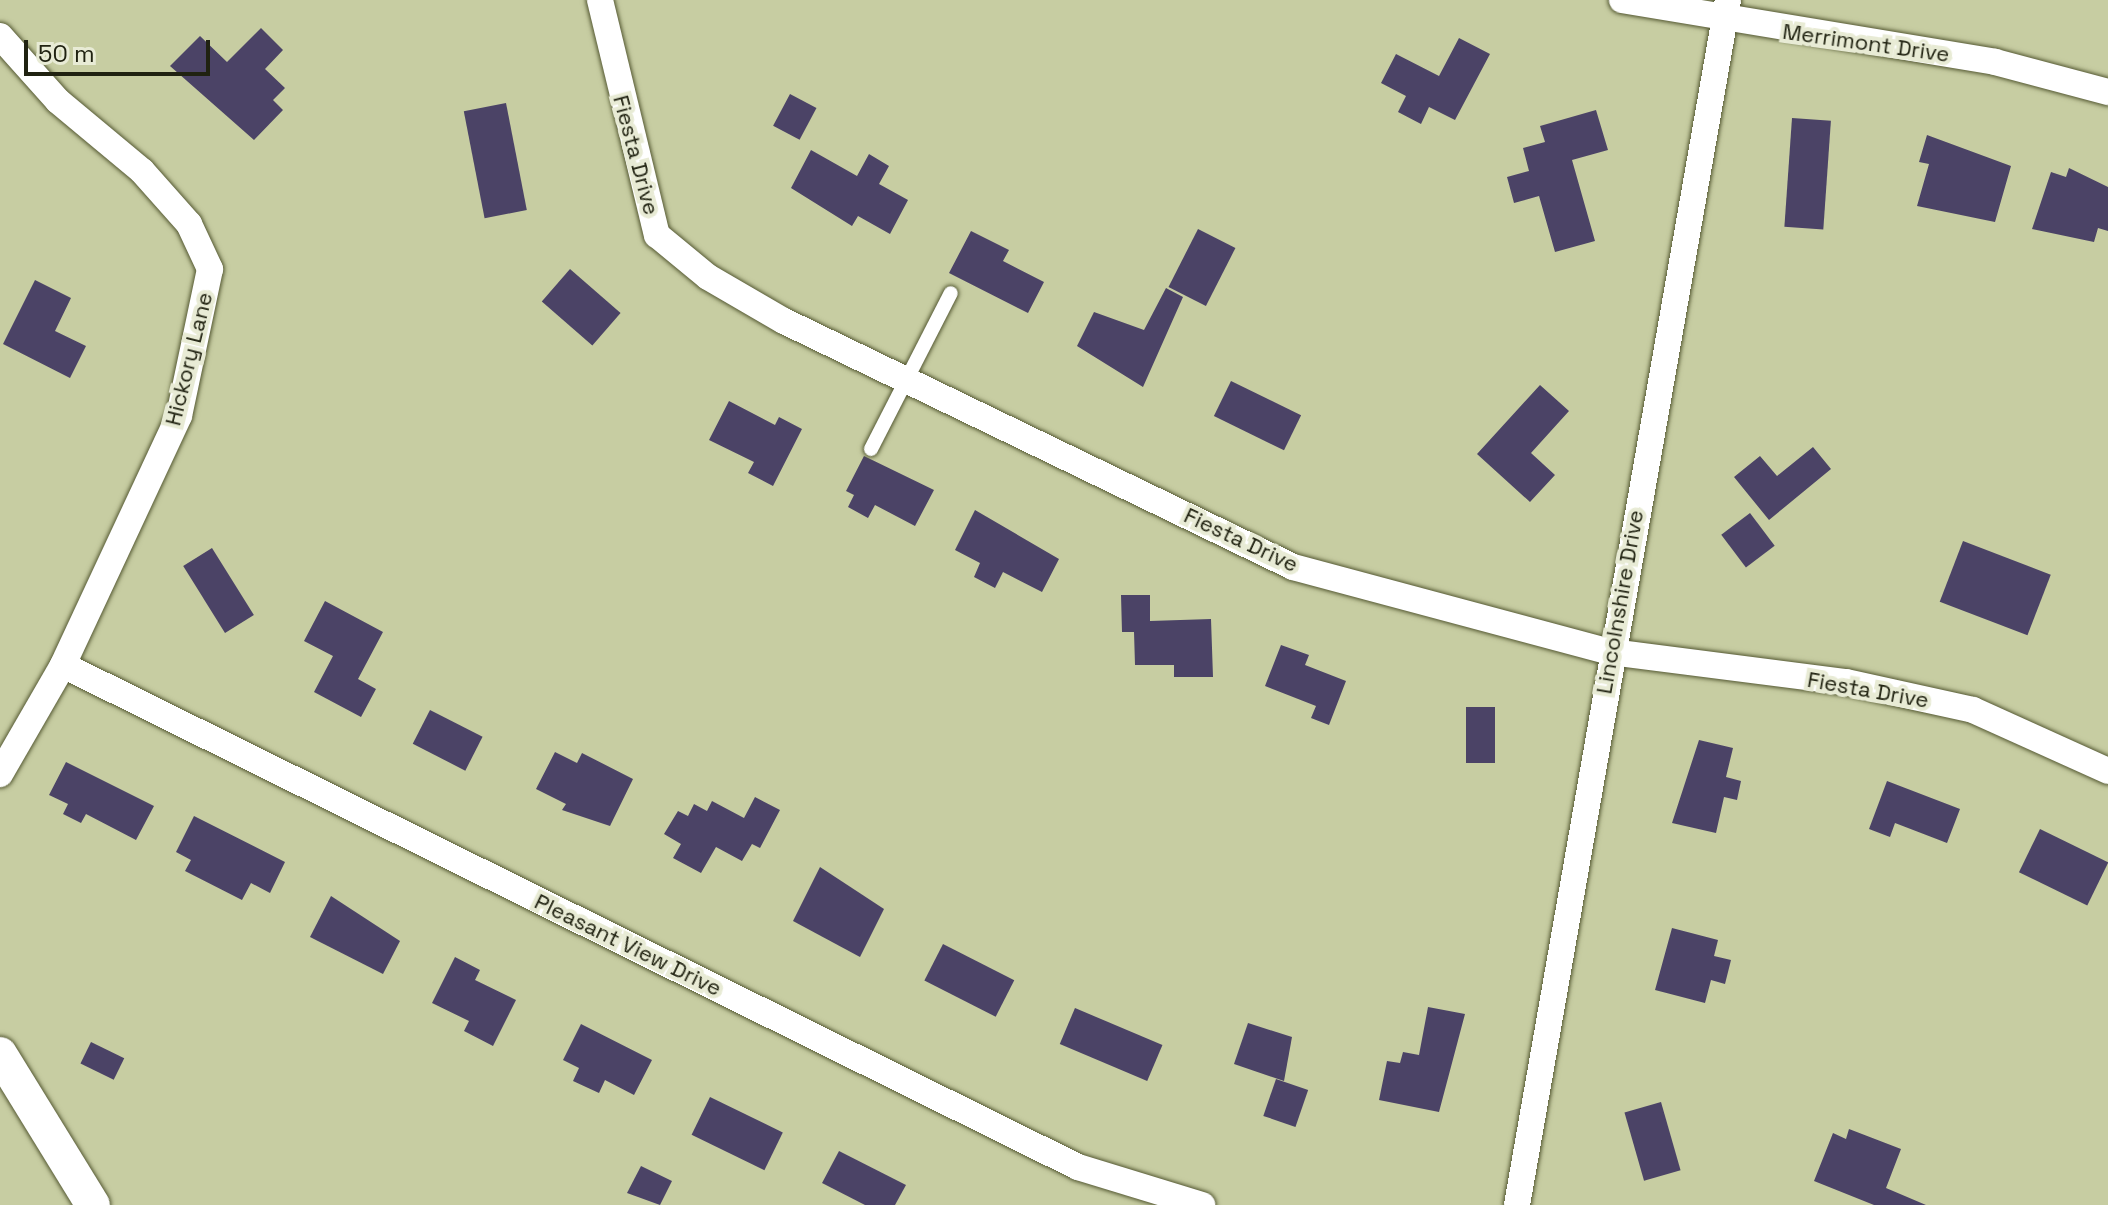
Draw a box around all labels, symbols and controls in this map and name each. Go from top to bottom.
street label: Merrimont Drive [1781,18,1951,68]
scale bar [28,24,214,74]
text: 50 m [38,38,95,69]
street label: Fiesta Drive [607,92,665,218]
street label: Hickory Lane [160,290,218,428]
street label: Fiesta Drive [1180,502,1302,578]
street label: Lincolnshire Drive [1591,508,1649,696]
street label: Fiesta Drive [1805,666,1931,714]
street label: Pleasant View Drive [530,888,726,1002]

